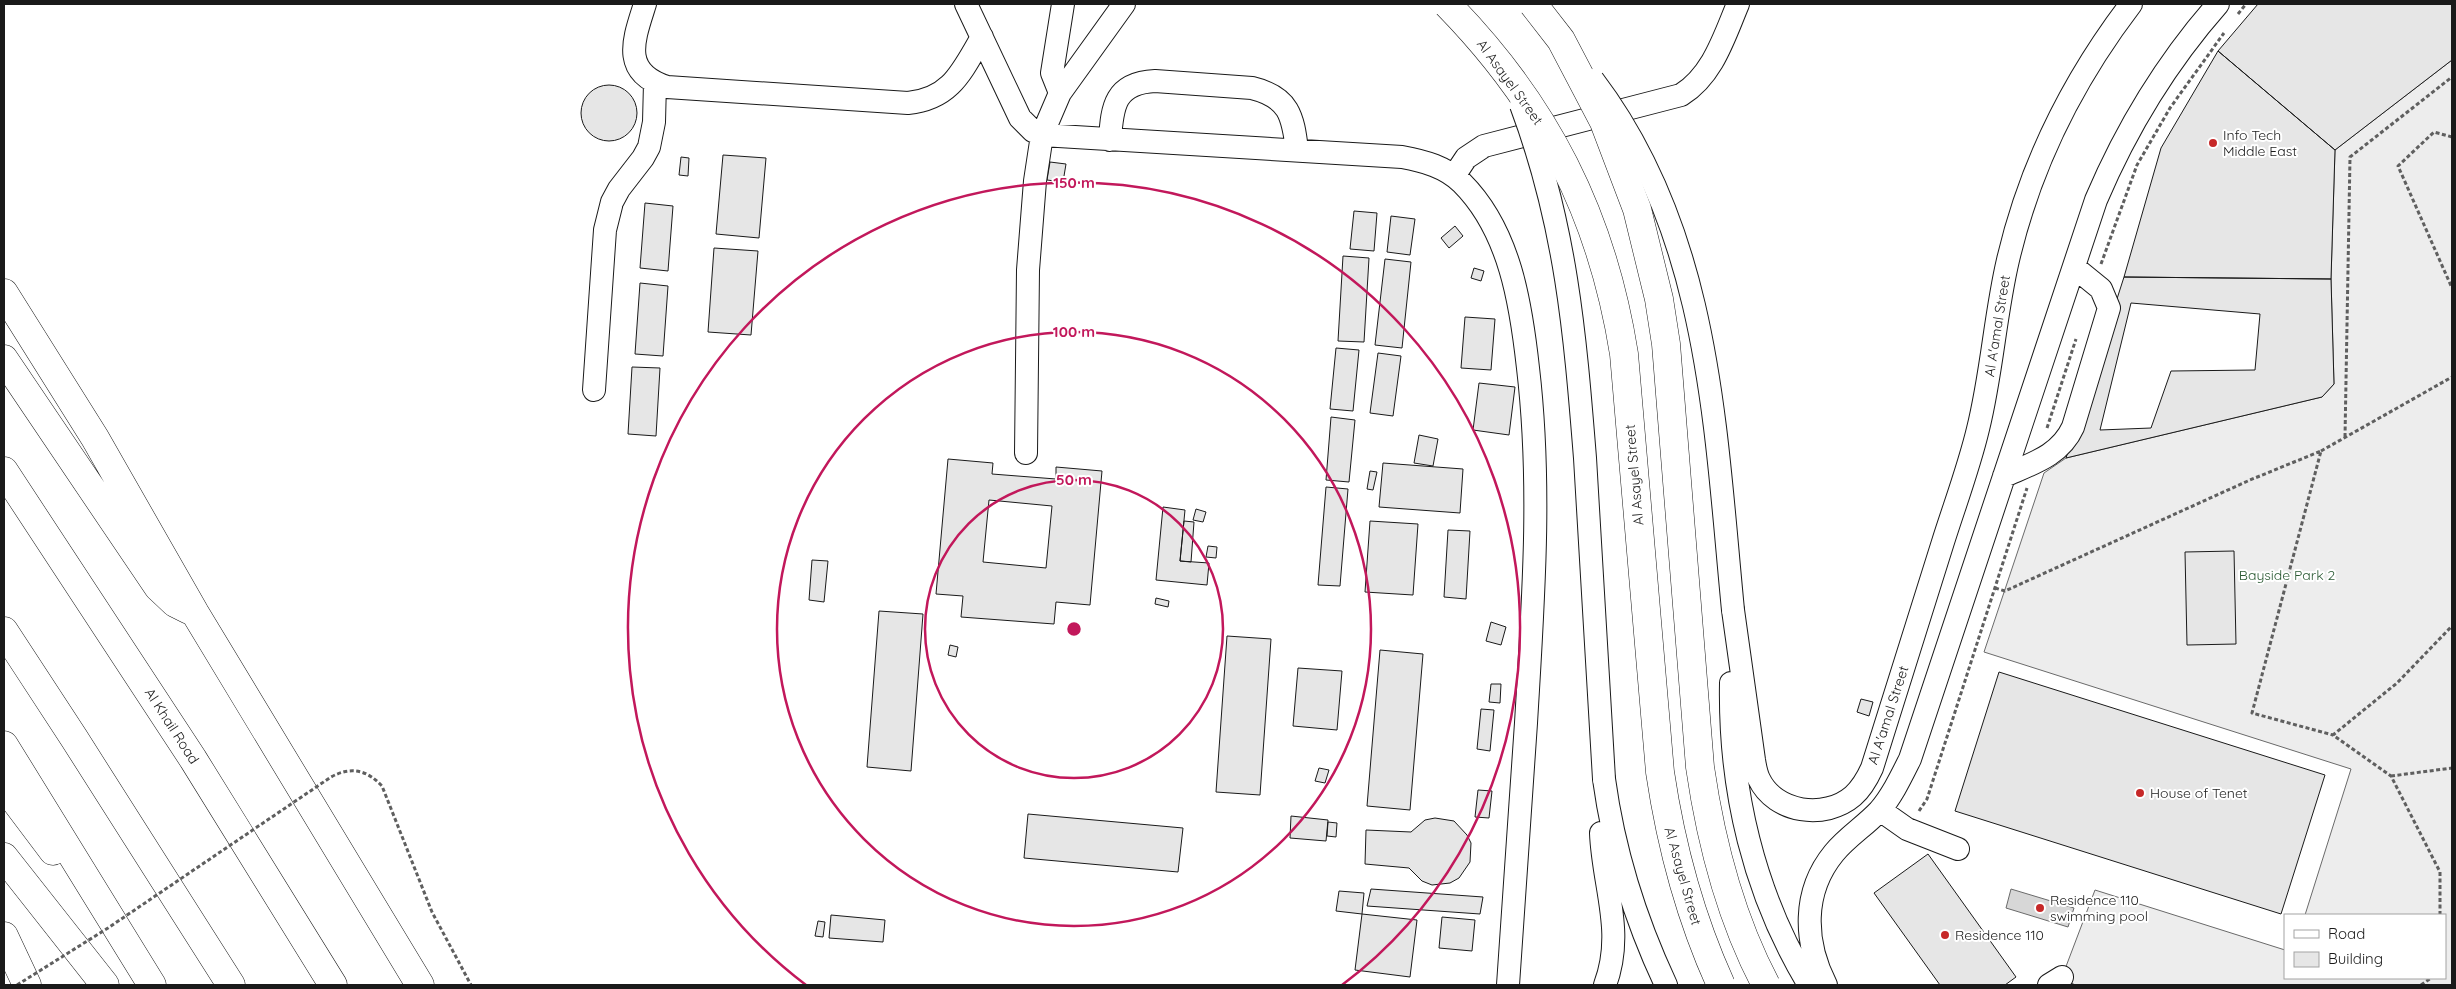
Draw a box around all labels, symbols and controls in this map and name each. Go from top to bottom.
street label: Al Asayel Street [1473,36,1547,129]
place label: Info Tech Middle East [2223,126,2297,160]
marker: Info Tech Middle East [2207,137,2219,149]
text: 150 m [1053,173,1095,192]
street label: Al A'amal Street [1980,274,2014,378]
text: 100 m [1053,322,1095,341]
street label: Al Asayel Street [1621,423,1647,526]
text: 50 m [1056,470,1092,489]
park label: Bayside Park 2 [2239,566,2335,584]
centre of rings [1065,620,1083,638]
street label: Al A'amal Street [1864,663,1913,767]
street label: Al Khail Road [141,685,203,767]
place label: House of Tenet [2150,784,2248,802]
marker: House of Tenet [2134,787,2146,799]
street label: Al Asayel Street [1660,825,1706,927]
place label: Residence 110 swimming pool [2050,891,2148,925]
marker: Residence 110 swimming pool [2034,902,2046,914]
legend [2284,914,2446,979]
text: Road [2328,924,2365,943]
place label: Residence 110 [1955,926,2044,944]
marker: Residence 110 [1939,929,1951,941]
text: Building [2328,949,2383,968]

